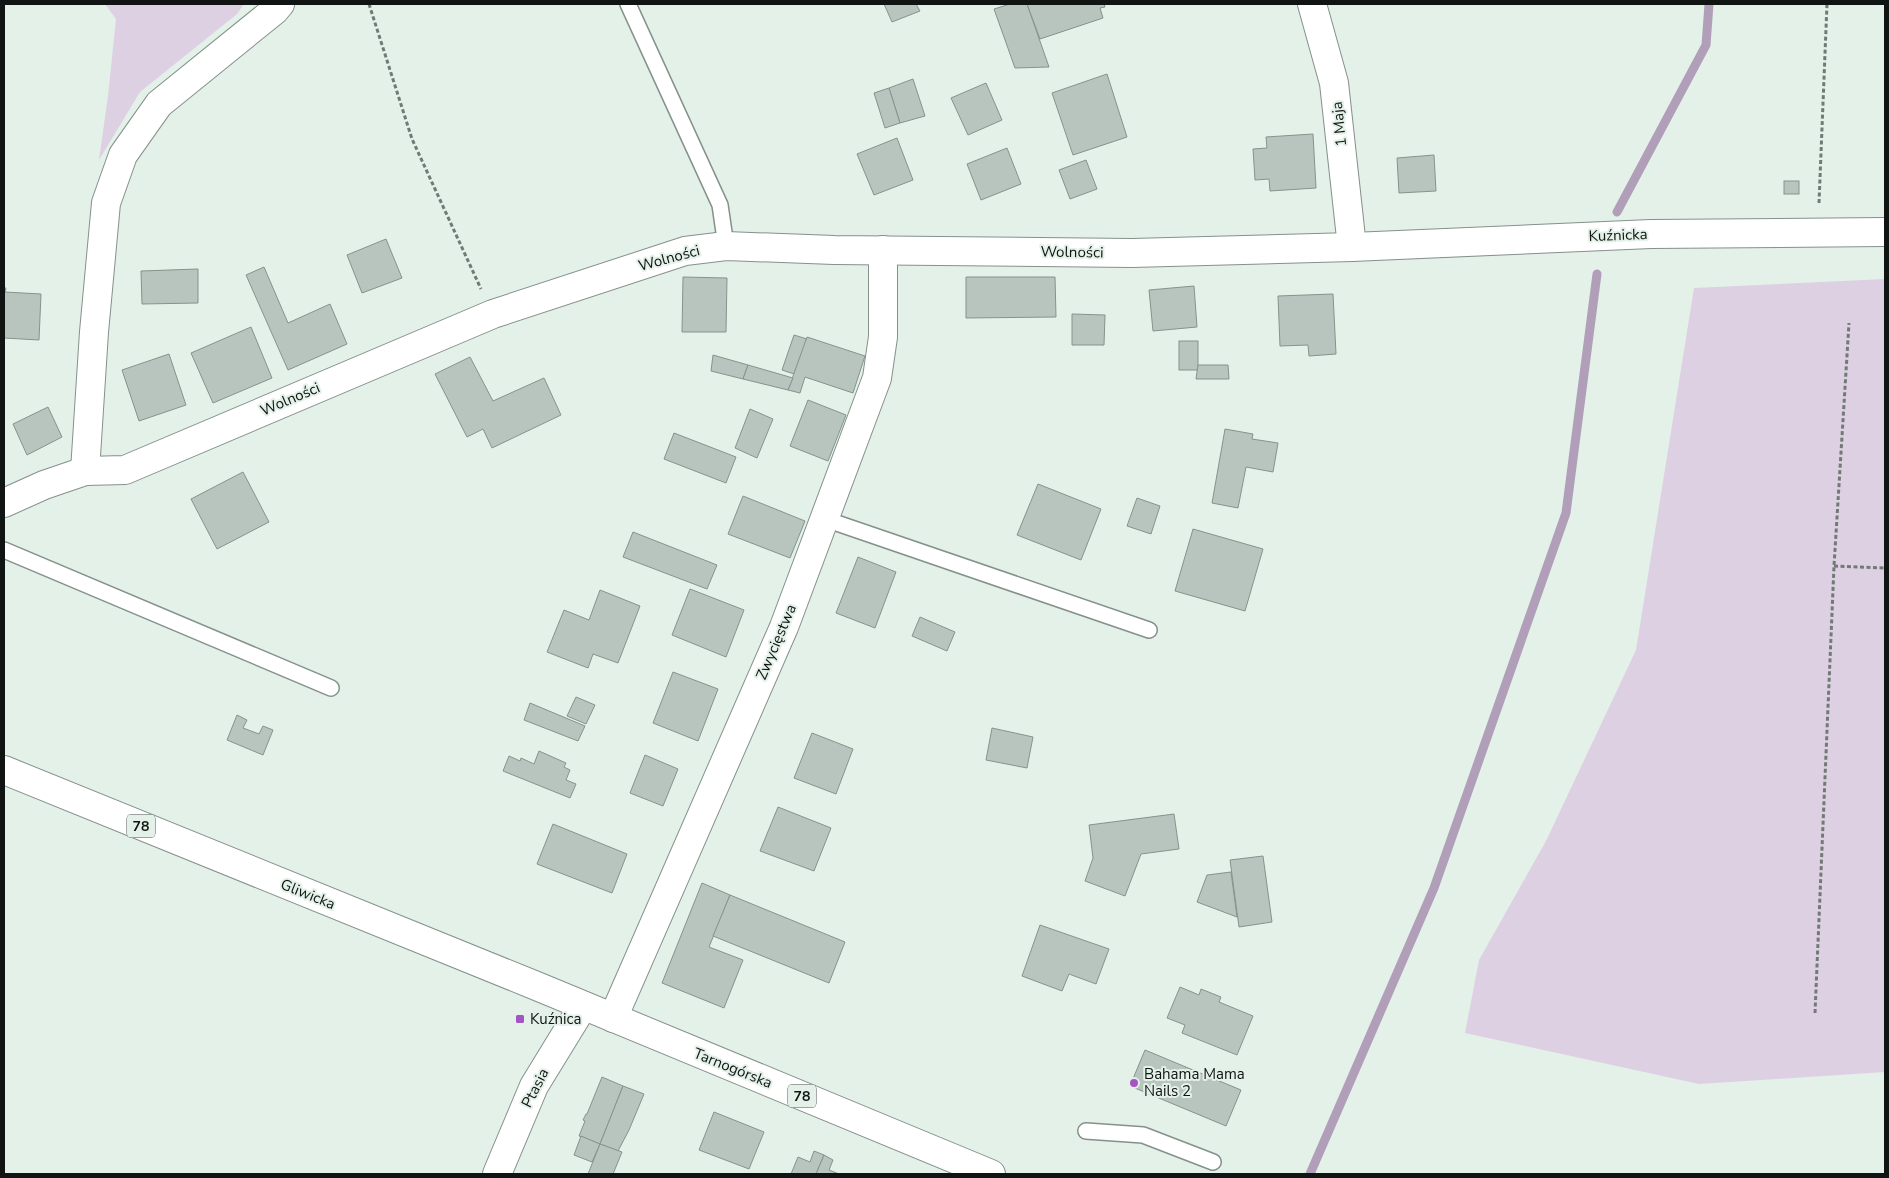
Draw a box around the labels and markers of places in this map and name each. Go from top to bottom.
place label: Kuźnica [530,1009,581,1029]
marker: Kuźnica [514,1013,526,1025]
place label: Bahama Mama Nails 2 [1144,1064,1245,1101]
marker: Bahama Mama Nails 2 [1128,1077,1140,1089]

